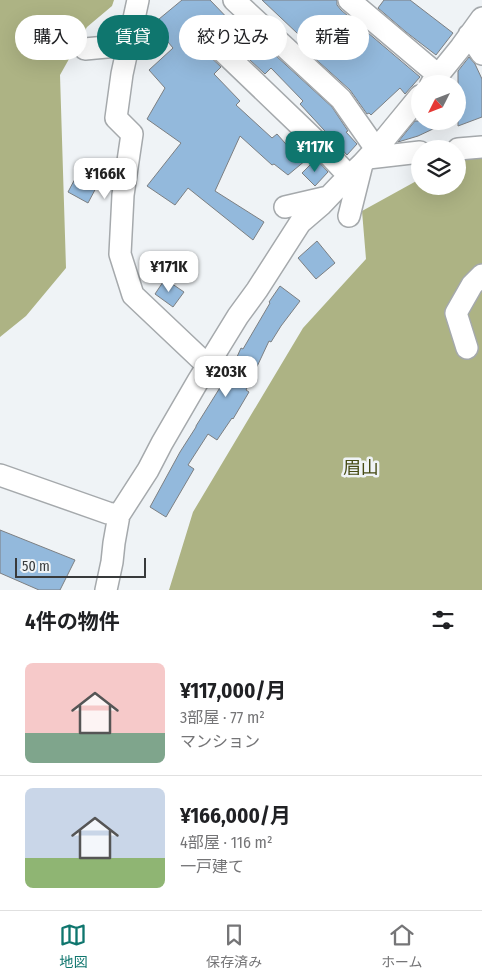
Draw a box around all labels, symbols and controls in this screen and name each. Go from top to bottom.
chip: 購入 [15,15,87,60]
chip: 賃貸 [97,15,169,60]
chip: 絞り込み [179,15,287,60]
chip: 新着 [297,15,369,60]
north arrow [411,75,466,130]
map controls [411,75,466,195]
pin: ¥117K [280,130,350,173]
text: ¥117K [296,137,334,156]
button: layers [411,140,466,195]
pin: ¥166K [70,158,140,200]
text: ¥166K [85,164,125,183]
pin: ¥171K [134,250,204,293]
text: ¥171K [150,257,188,276]
pin: ¥203K [191,356,261,398]
text: ¥203K [206,362,246,381]
park label: 眉山 [343,457,379,479]
scale bar [15,555,146,578]
text: 50 m [22,558,50,575]
icon: filters [429,606,457,634]
text: 4件の物件 [25,609,120,635]
text: ¥117,000/月 [180,678,286,704]
icon: home [65,683,125,743]
text: 3部屋 · 77 m² [180,708,265,727]
text: マンション [180,732,260,751]
text: ¥166,000/月 [180,803,291,829]
icon: home [65,808,125,868]
text: 4部屋 · 116 m² [180,833,273,852]
text: 一戸建て [180,857,244,876]
tab: 地図 [59,921,87,971]
tab: 保存済み [206,921,262,971]
tab: ホーム [381,921,423,971]

